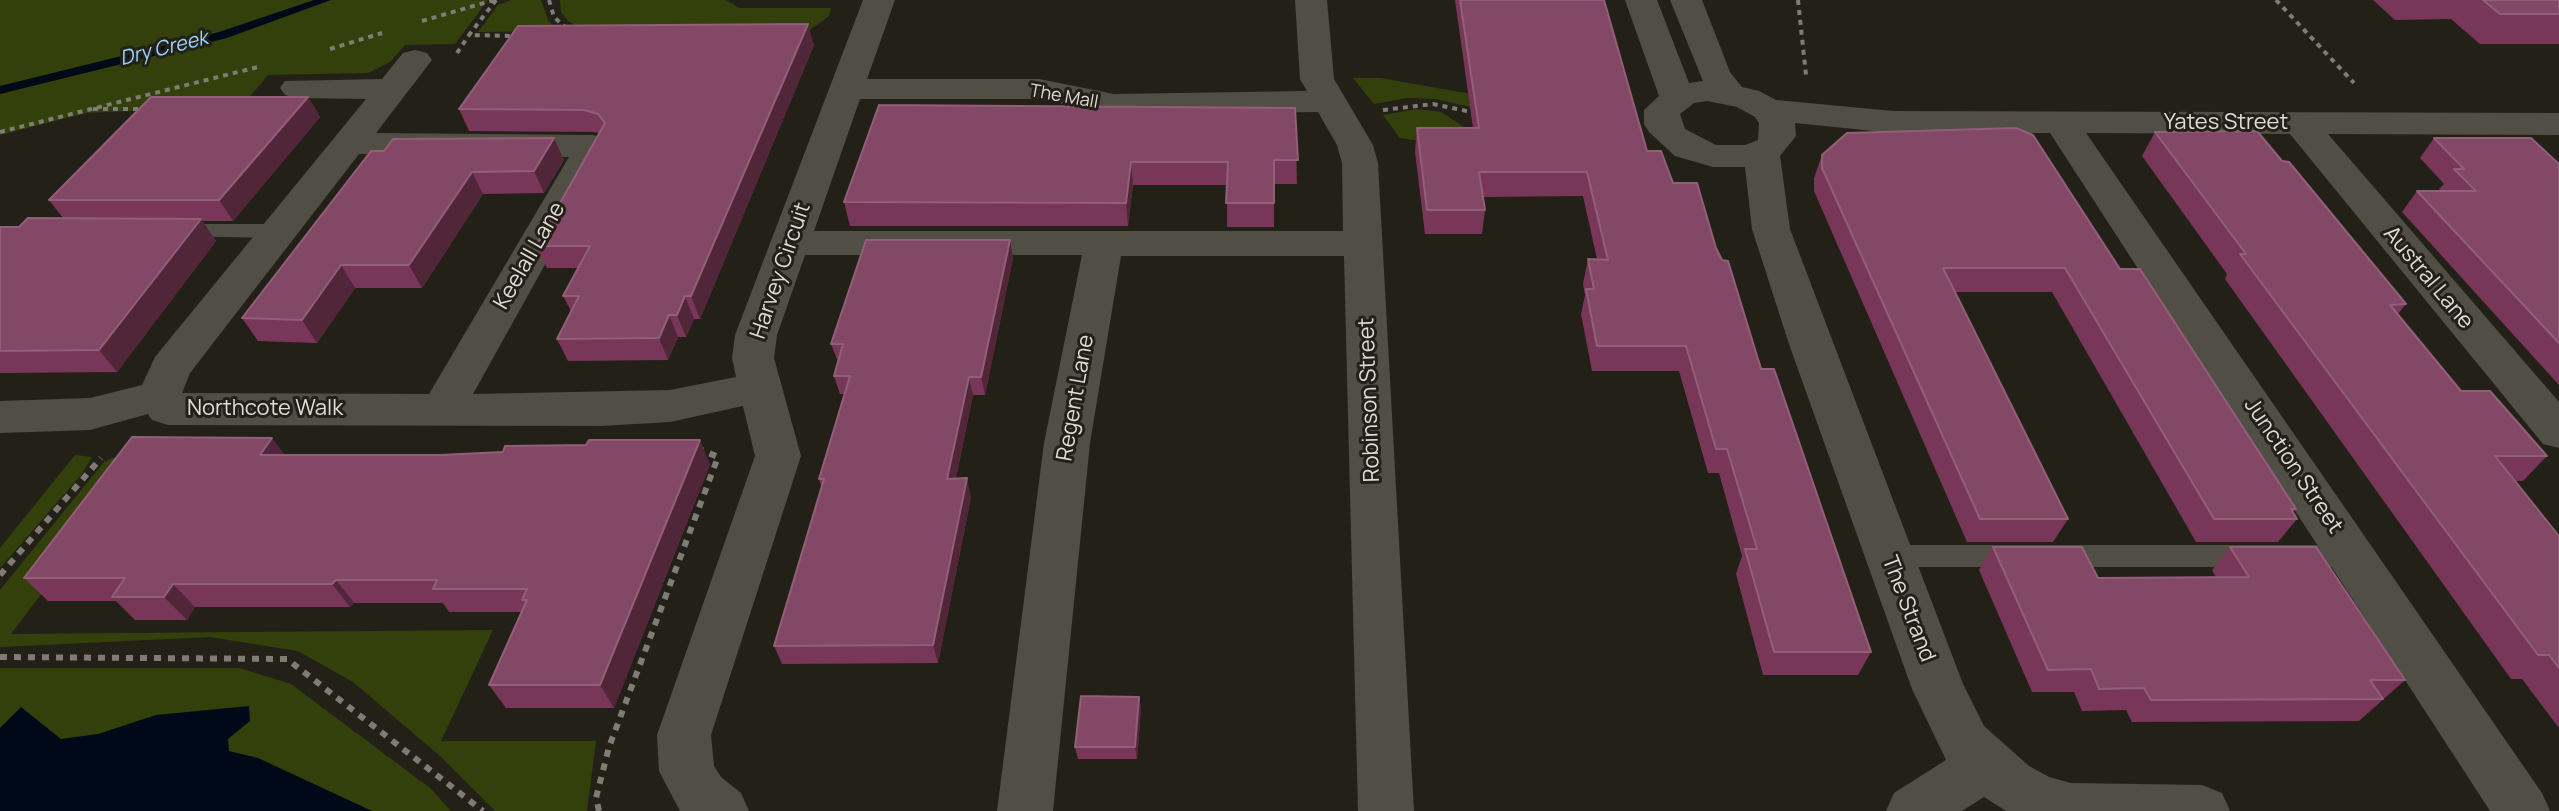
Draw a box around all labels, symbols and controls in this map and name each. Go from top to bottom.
water label: Dry Creek [118,27,210,71]
street label: The Mall [1028,80,1100,114]
street label: Yates Street [2164,110,2288,136]
street label: Keelall Lane [489,198,571,314]
street label: Harvey Circuit [745,199,817,343]
street label: Austral Lane [2377,221,2479,335]
street label: Robinson Street [1354,317,1386,483]
street label: Regent Lane [1052,333,1100,463]
street label: Junction Street [2238,393,2348,539]
street label: Northcote Walk [187,396,343,422]
street label: The Strand [1876,552,1940,666]

